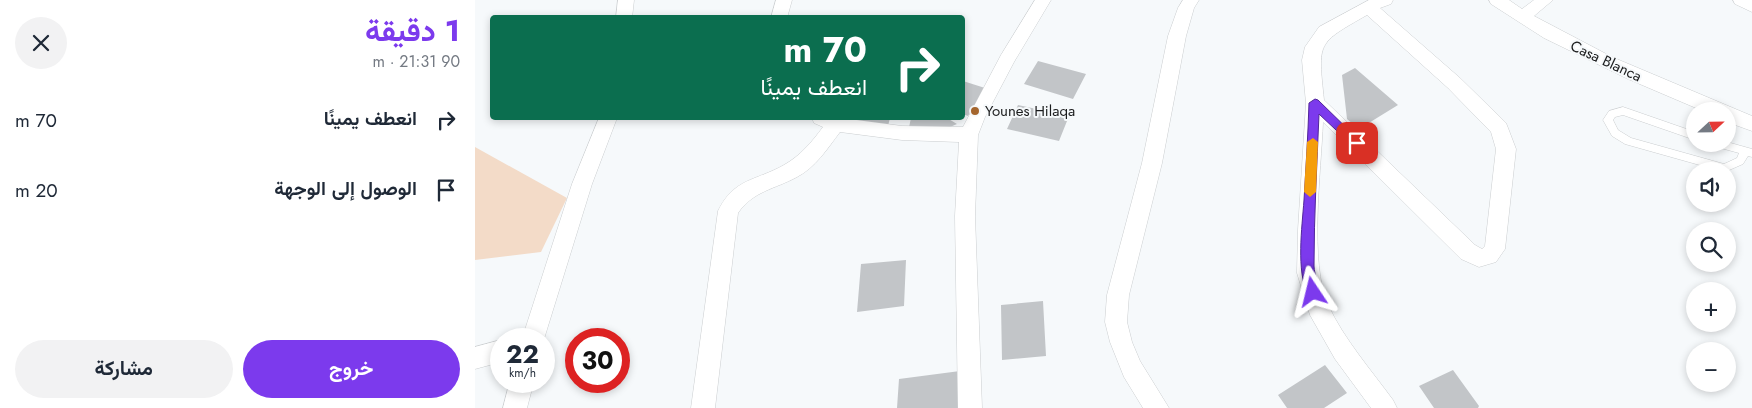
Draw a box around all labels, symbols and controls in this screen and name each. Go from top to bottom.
text: 1 دقيقة [365,9,460,52]
button: close [15,17,67,69]
text: 70 m [784,25,867,75]
icon: right [885,35,950,100]
street label: Casa Blanca [1567,35,1645,87]
text: 90 m · 21:31 [372,50,460,73]
text: انعطف يمينًا [761,71,867,103]
place label: Younes Hilaqa [985,100,1075,122]
north arrow [1686,102,1736,152]
map controls [1686,102,1736,392]
text: انعطف يمينًا [324,105,417,132]
marker: Younes Hilaqa [969,105,981,117]
icon: right [432,106,460,134]
text: 70 m [15,107,57,134]
pin [1336,122,1378,164]
icon: arrive [1343,129,1371,157]
button: sound [1686,162,1736,212]
text: الوصول إلى الوجهة [274,175,417,202]
icon: arrive [432,176,460,204]
text: 20 m [15,177,58,204]
button: search [1686,222,1736,272]
position arrow [1286,265,1338,317]
button: + [1686,282,1736,332]
speed limit sign: 30 [565,328,630,393]
text: 22 [506,336,539,372]
button: مشاركة [15,340,233,398]
button: خروج [243,340,460,398]
button: − [1686,342,1736,392]
text: km/h [509,364,536,382]

